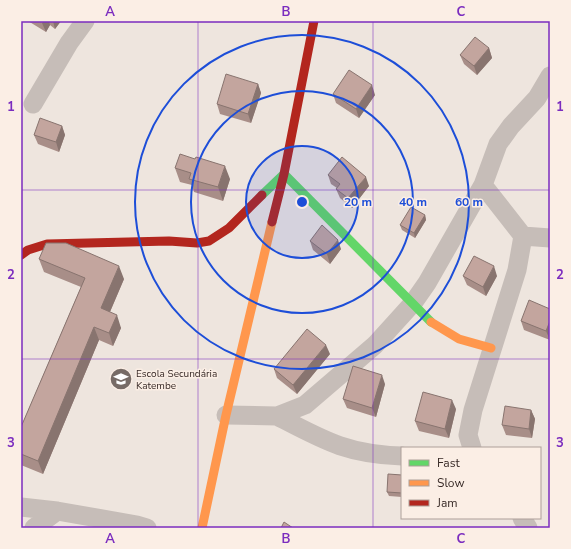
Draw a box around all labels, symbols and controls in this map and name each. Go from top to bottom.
text: A [105,3,115,21]
text: B [282,3,291,21]
text: C [457,3,466,21]
text: 1 [7,98,15,116]
text: 1 [556,98,564,116]
text: 20 m [344,194,372,210]
text: 40 m [399,194,427,210]
text: 60 m [455,194,483,210]
centre of rings [295,195,309,209]
text: 2 [7,266,15,284]
text: 2 [556,266,564,284]
school or university icon: Escola Secundária Katembe [108,366,134,392]
place label: Escola Secundária Katembe [136,367,217,393]
text: 3 [7,434,15,452]
text: 3 [556,434,564,452]
legend [401,447,541,519]
text: Fast [437,455,460,471]
text: Slow [437,475,465,491]
text: Jam [436,495,458,511]
text: A [105,530,115,548]
text: B [282,530,291,548]
text: C [457,530,466,548]

